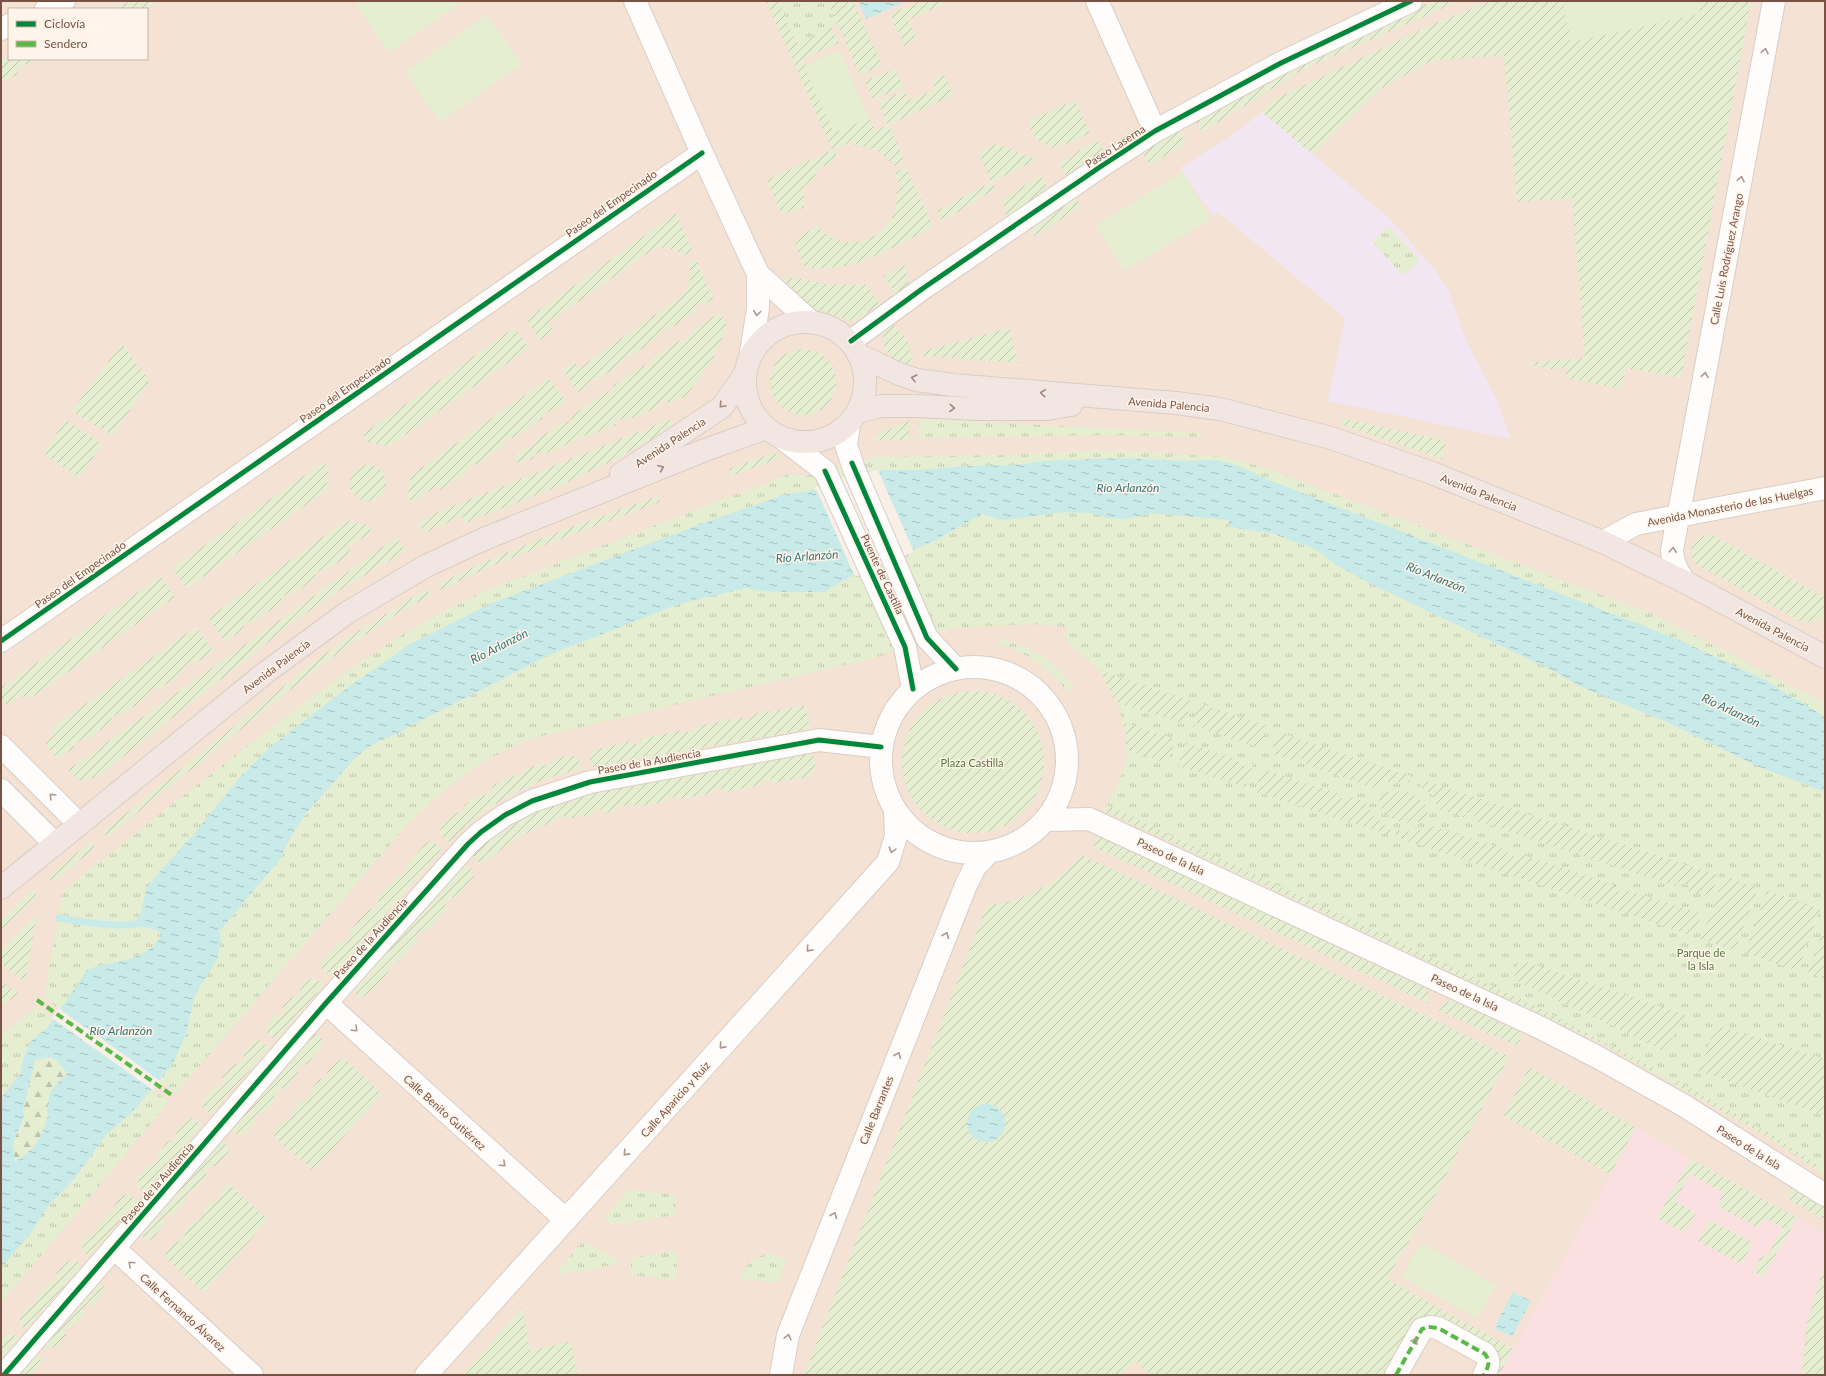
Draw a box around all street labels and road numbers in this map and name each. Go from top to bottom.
street label: Paseo Laserna [1083,122,1147,170]
street label: Paseo del Empecinado [563,167,659,239]
street label: Calle Luis Rodríguez Arango [1707,192,1745,326]
street label: Paseo del Empecinado [297,353,393,425]
street label: Avenida Palencia [1128,394,1210,414]
street label: Avenida Palencia [632,414,708,470]
street label: Avenida Palencia [1439,471,1519,513]
street label: Avenida Monasterio de las Huelgas [1646,483,1814,528]
street label: Puente de Castilla [859,532,907,616]
street label: Paseo del Empecinado [32,538,128,610]
street label: Avenida Palencia [1734,604,1812,654]
street label: Avenida Palencia [240,636,312,696]
street label: Paseo de la Audiencia [596,746,702,776]
street label: Paseo de la Isla [1135,835,1207,877]
street label: Paseo de la Audiencia [330,895,410,981]
street label: Paseo de la Isla [1429,971,1501,1013]
street label: Calle Aparicio y Ruiz [638,1058,712,1139]
street label: Calle Benito Gutiérrez [401,1072,489,1152]
street label: Calle Barrantes [856,1073,896,1146]
street label: Paseo de la Isla [1715,1122,1783,1172]
street label: Paseo de la Audiencia [118,1139,196,1227]
street label: Calle Fernando Álvarez [138,1270,228,1354]

